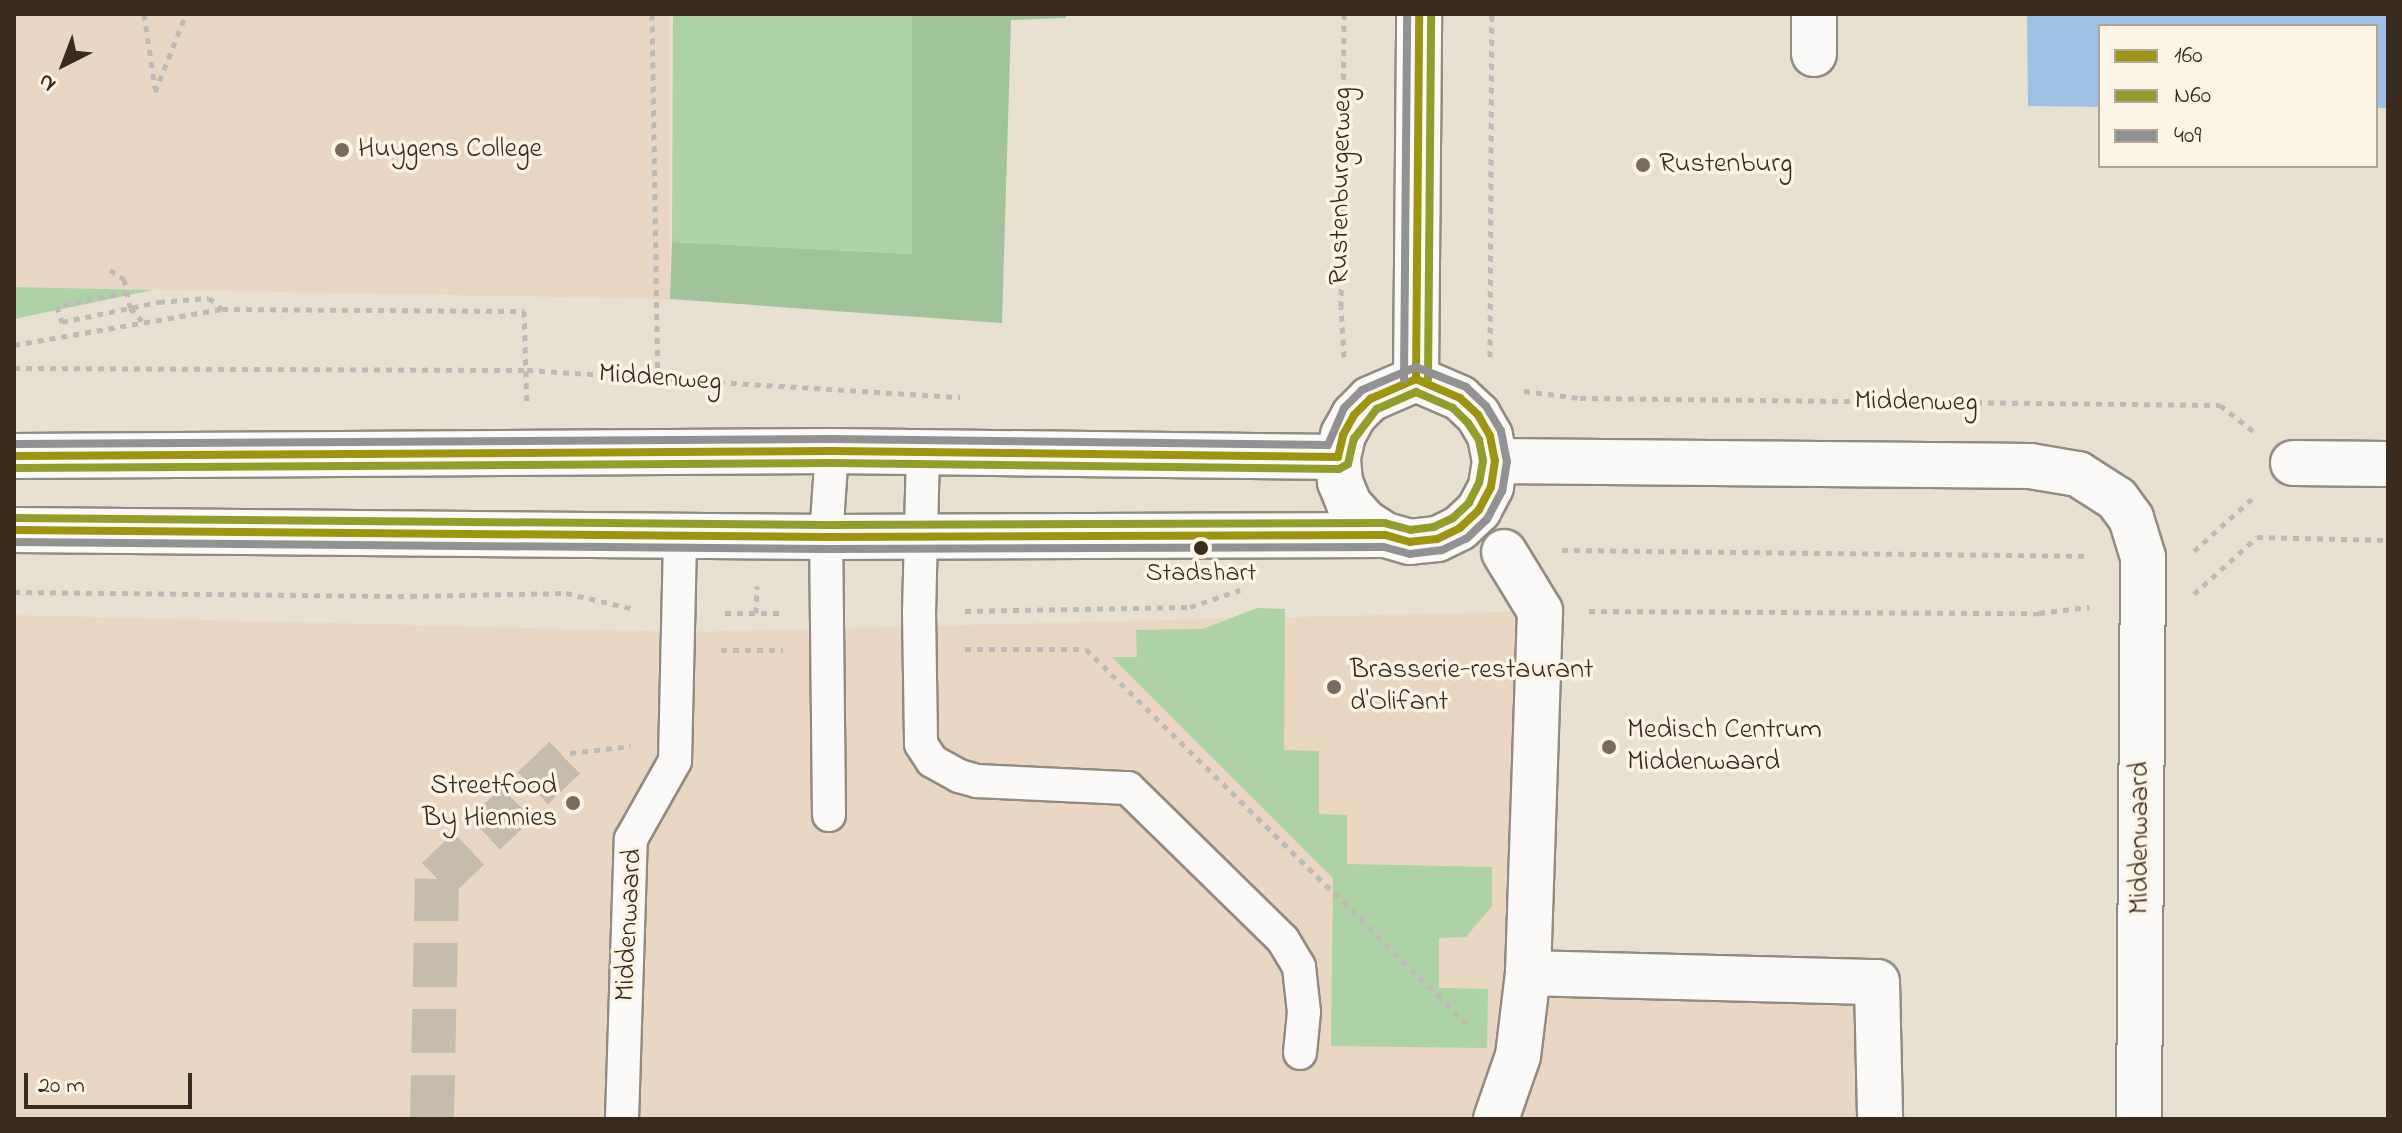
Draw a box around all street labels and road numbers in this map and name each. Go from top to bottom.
street label: Rustenburgerweg [1323,87,1361,285]
street label: Middenweg [597,358,723,400]
street label: Middenweg [1854,385,1978,421]
street label: Middenwaard [2124,762,2158,914]
street label: Middenwaard [609,848,651,1002]

